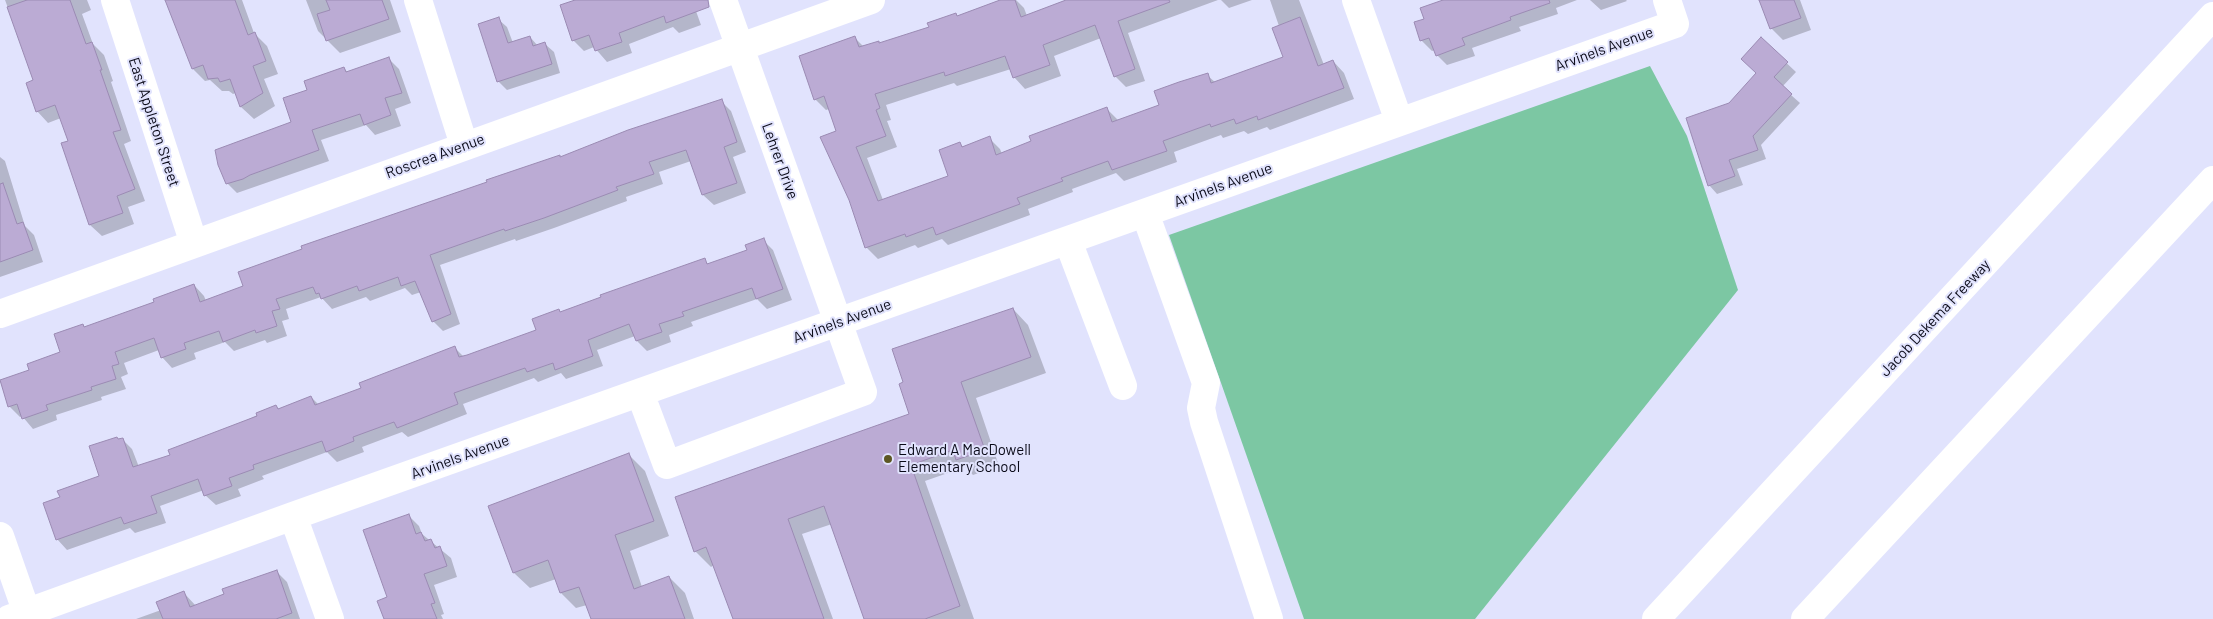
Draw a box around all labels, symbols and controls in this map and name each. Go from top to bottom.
street label: Arvinels Avenue [1552,23,1656,75]
street label: East Appleton Street [125,55,183,189]
street label: Lehrer Drive [758,120,802,202]
street label: Roscrea Avenue [383,130,487,182]
street label: Arvinels Avenue [1171,159,1275,211]
street label: Jacob Dekema Freeway [1876,256,1994,380]
street label: Arvinels Avenue [790,295,894,347]
street label: Arvinels Avenue [408,431,512,483]
place label: Edward A MacDowell Elementary School [898,441,1031,476]
marker: Edward A MacDowell Elementary School [882,453,894,465]

